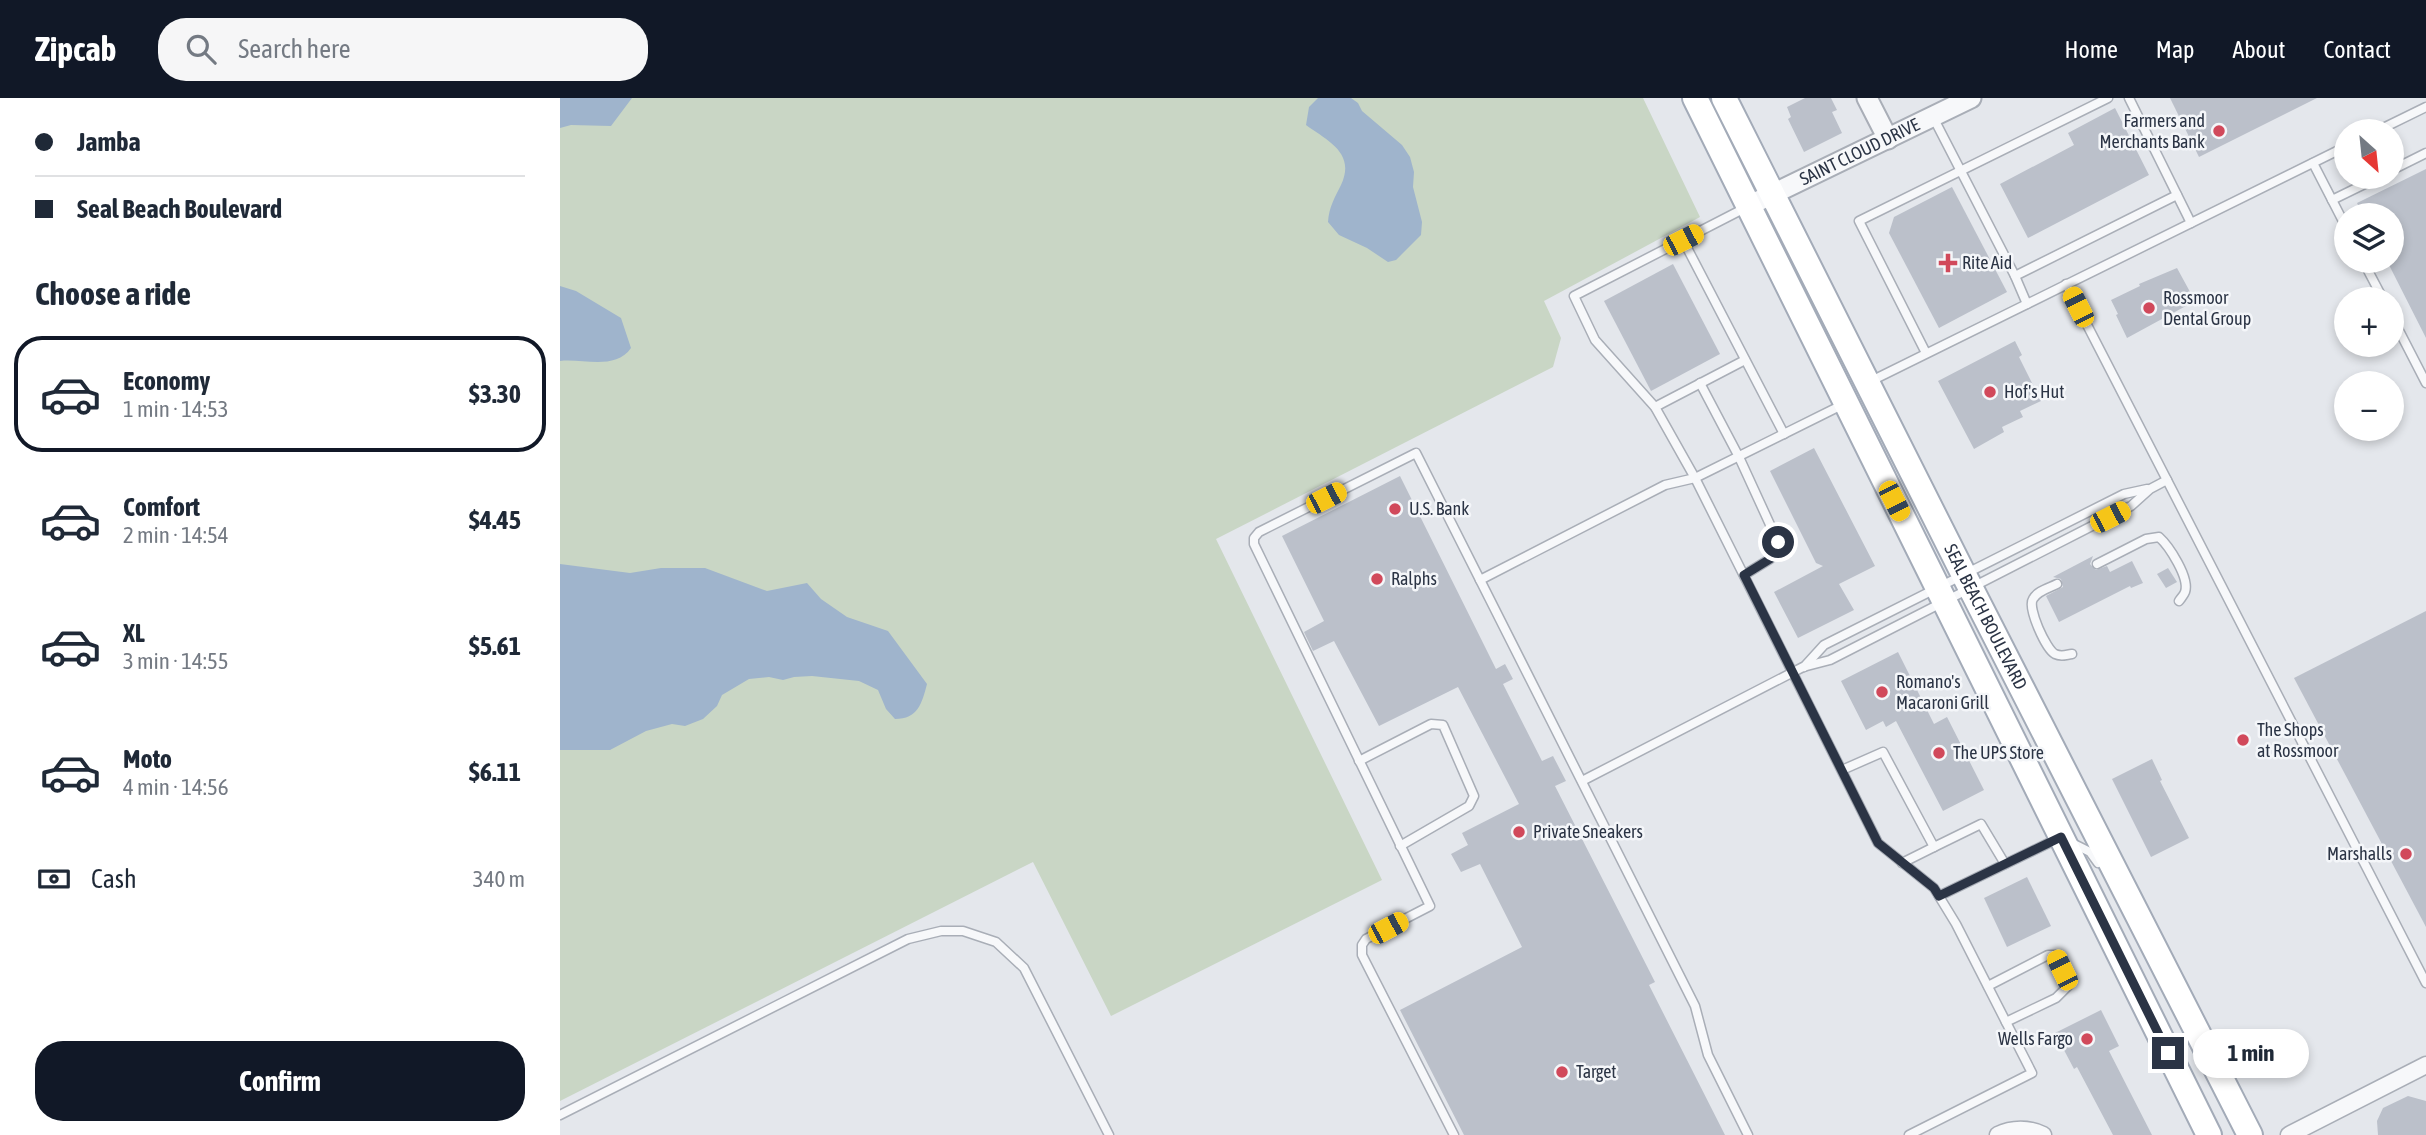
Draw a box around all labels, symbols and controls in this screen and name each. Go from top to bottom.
search box [158,18,648,81]
text: Zipcab [35,30,116,68]
icon: search [182,30,220,68]
text: Search here [238,34,350,64]
text: Home [2064,36,2118,63]
text: Map [2156,36,2194,63]
text: About [2232,36,2285,63]
text: Contact [2323,36,2391,63]
place label: Farmers and Merchants Bank [2099,110,2205,152]
street label: SAINT CLOUD DRIVE [1796,113,1923,189]
north arrow [2334,119,2404,189]
map controls [2334,119,2404,441]
marker: Farmers and Merchants Bank [2211,123,2227,139]
text: Jamba [77,127,141,157]
text: Seal Beach Boulevard [77,194,282,224]
button: layers [2334,203,2404,273]
car [1660,221,1707,259]
place label: Rite Aid [1962,252,2012,273]
marker: Rite Aid [1940,255,1956,271]
text: Choose a ride [35,275,191,312]
car [2060,284,2097,330]
place label: Rossmoor Dental Group [2163,287,2251,329]
button: + [2334,287,2404,357]
marker: Rossmoor Dental Group [2141,300,2157,316]
icon: car [39,363,102,426]
text: Economy [123,366,210,396]
button: − [2334,371,2404,441]
text: $3.30 [469,379,521,409]
place label: Hof's Hut [2004,381,2064,402]
marker: Hof's Hut [1982,384,1998,400]
text: 1 min · 14:53 [123,396,229,422]
car [1876,478,1913,524]
car [1303,479,1350,517]
icon: car [39,489,102,552]
text: Comfort [123,492,200,522]
place label: U.S. Bank [1409,498,1469,519]
car [2087,498,2134,536]
marker: U.S. Bank [1387,501,1403,517]
text: $4.45 [469,505,521,535]
text: 2 min · 14:54 [123,522,229,548]
route start [1762,526,1794,558]
street label: SEAL BEACH BOULEVARD [1940,540,2032,693]
place label: Ralphs [1391,568,1437,589]
marker: Ralphs [1369,571,1385,587]
icon: car [39,615,102,678]
text: XL [123,618,145,648]
text: $5.61 [469,631,521,661]
text: 3 min · 14:55 [123,648,229,674]
place label: Romano's Macaroni Grill [1896,671,1989,713]
marker: Romano's Macaroni Grill [1874,684,1890,700]
place label: The Shops at Rossmoor [2257,719,2339,761]
marker: The Shops at Rossmoor [2235,732,2251,748]
icon: car [39,741,102,804]
place label: The UPS Store [1953,742,2044,763]
text: Moto [123,744,172,774]
marker: The UPS Store [1931,745,1947,761]
text: $6.11 [469,757,521,787]
text: 4 min · 14:56 [123,774,229,800]
place label: Private Sneakers [1533,821,1643,842]
marker: Private Sneakers [1511,824,1527,840]
place label: Marshalls [2327,843,2392,864]
marker: Marshalls [2398,846,2414,862]
icon: cash [35,860,73,898]
text: Cash [91,864,137,894]
text: 340 m [473,866,525,892]
car [1365,909,1412,947]
car [2044,947,2081,993]
place label: Wells Fargo [1998,1028,2073,1049]
callout: 1 min [2192,1028,2308,1077]
marker: Wells Fargo [2079,1031,2095,1047]
route end [2152,1037,2184,1069]
text: 1 min [2228,1040,2274,1066]
button: Confirm [35,1041,525,1121]
place label: Target [1576,1061,1617,1082]
marker: Target [1554,1064,1570,1080]

